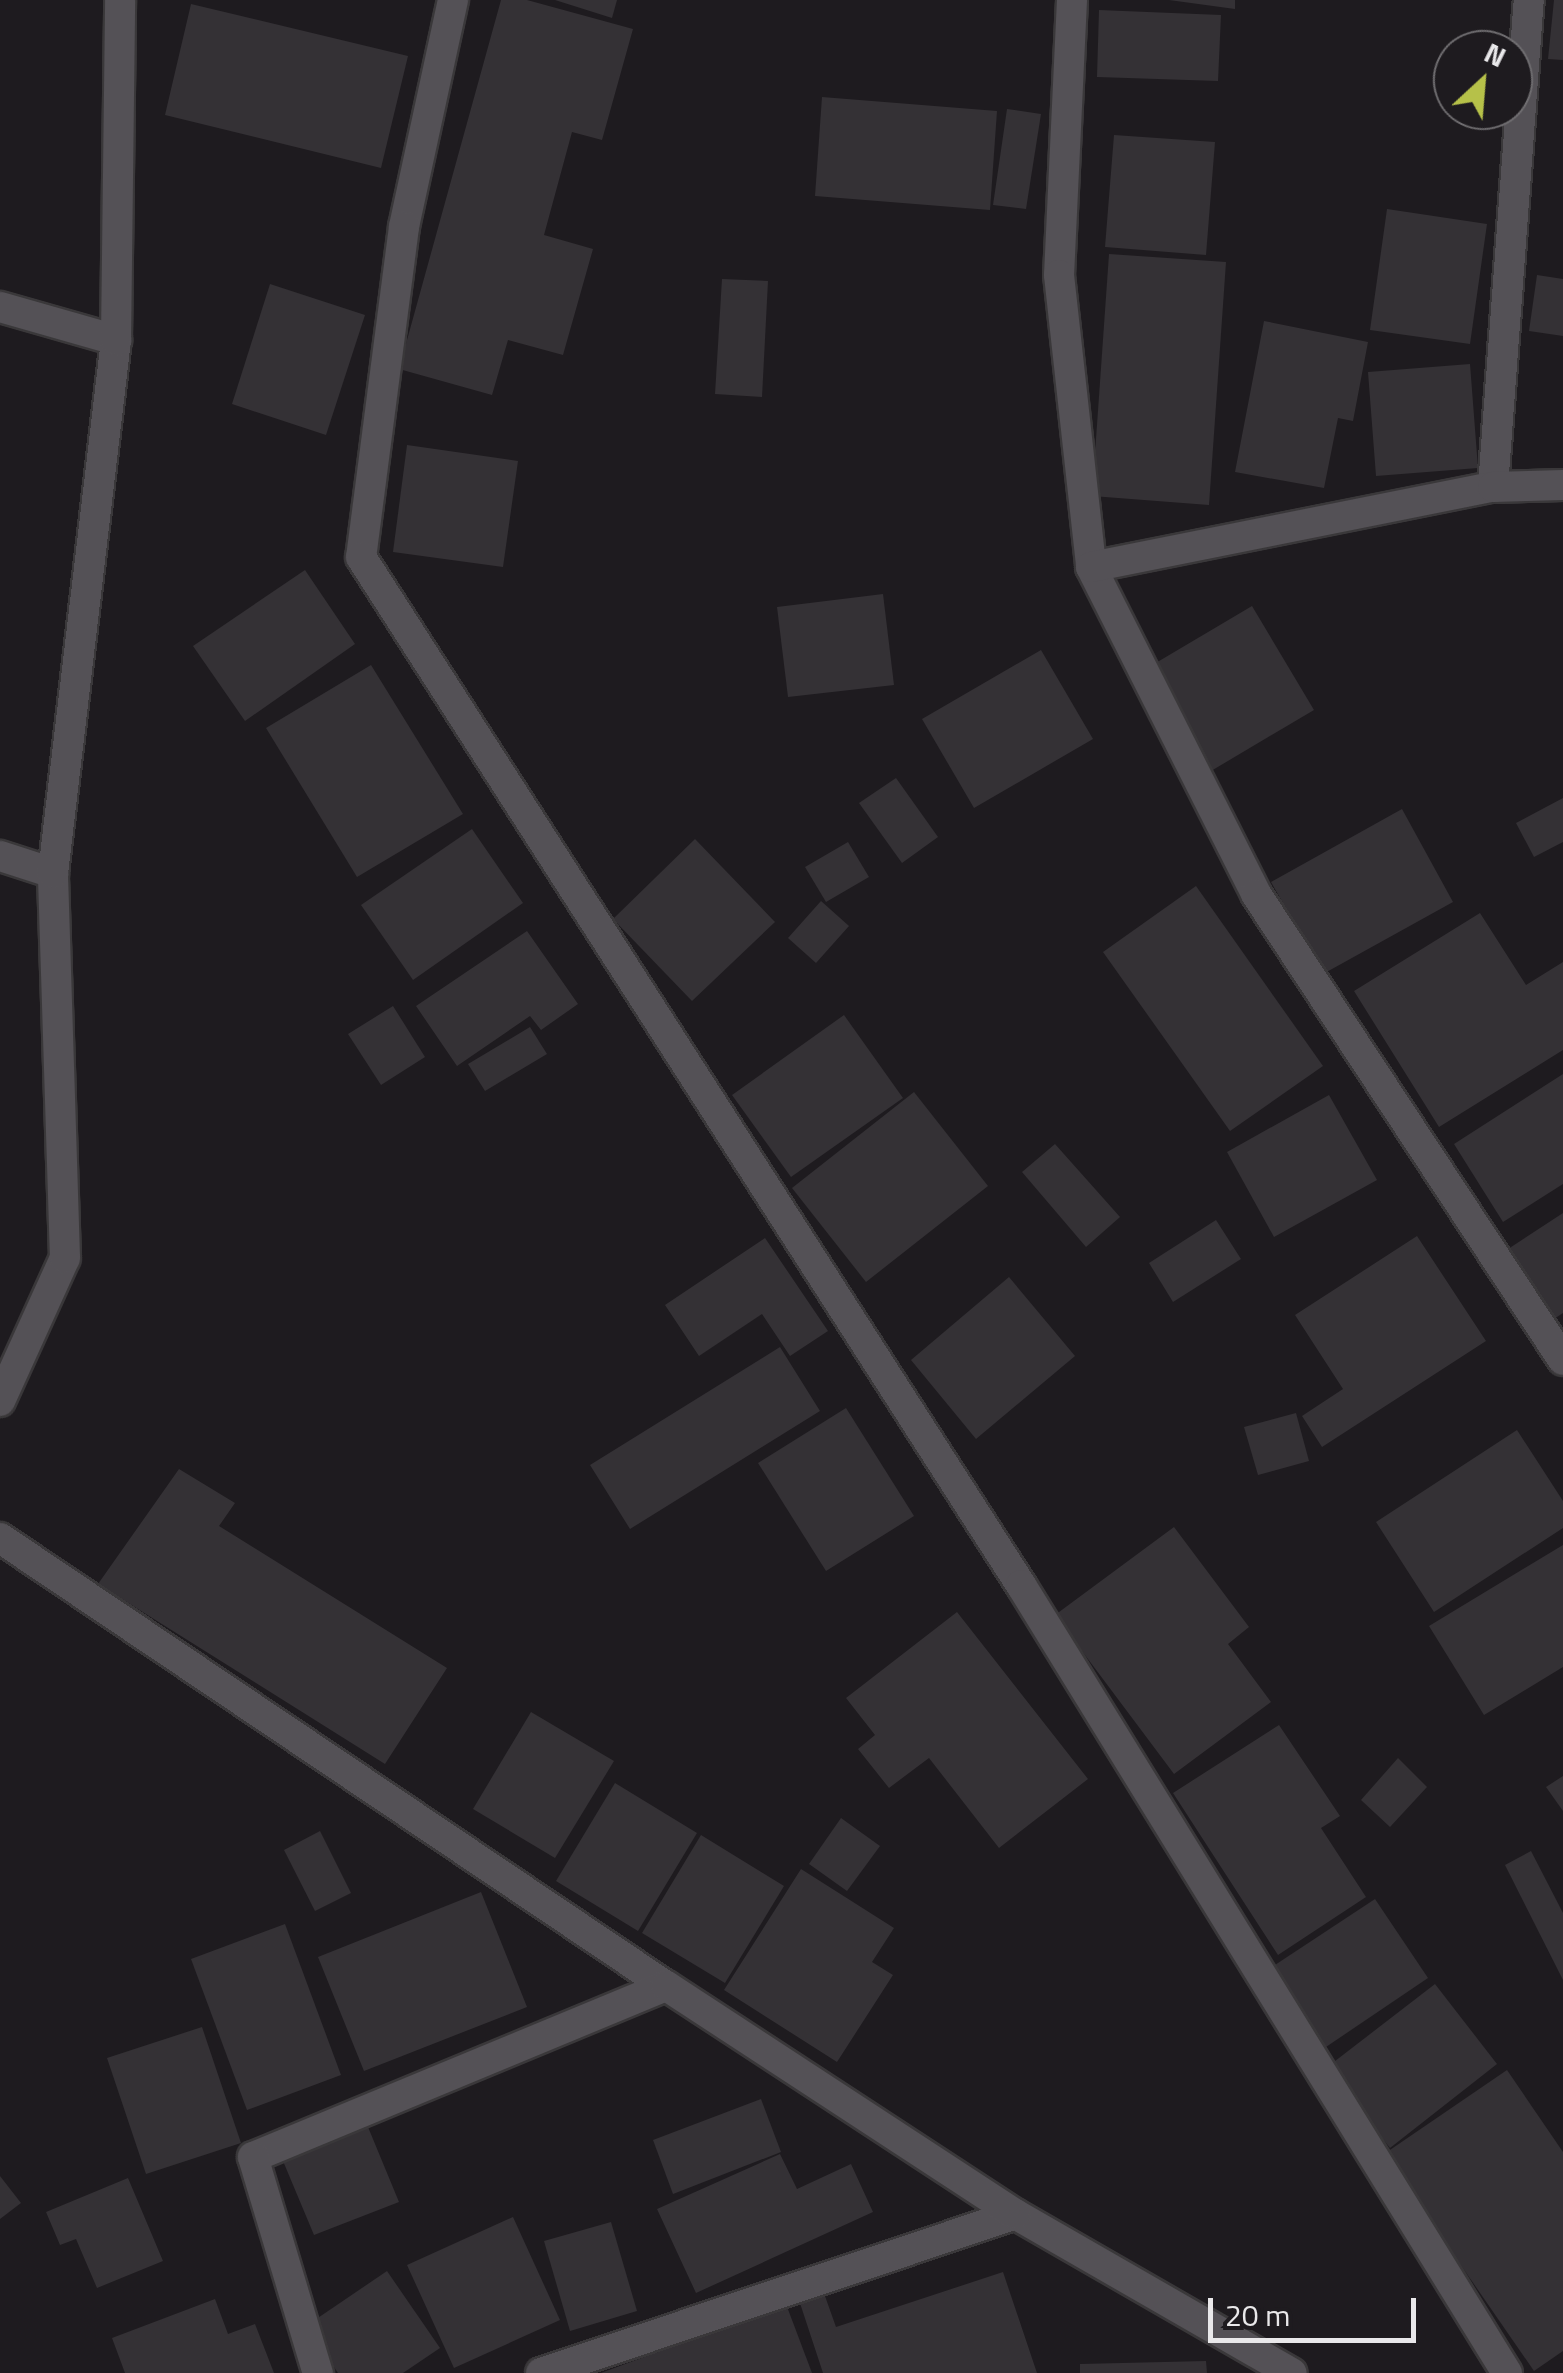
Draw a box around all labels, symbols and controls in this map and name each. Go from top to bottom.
north arrow [1433,30,1533,130]
text: N [1477,31,1514,78]
scale bar [1213,2278,1420,2340]
text: 20 m [1225,2292,1290,2338]

